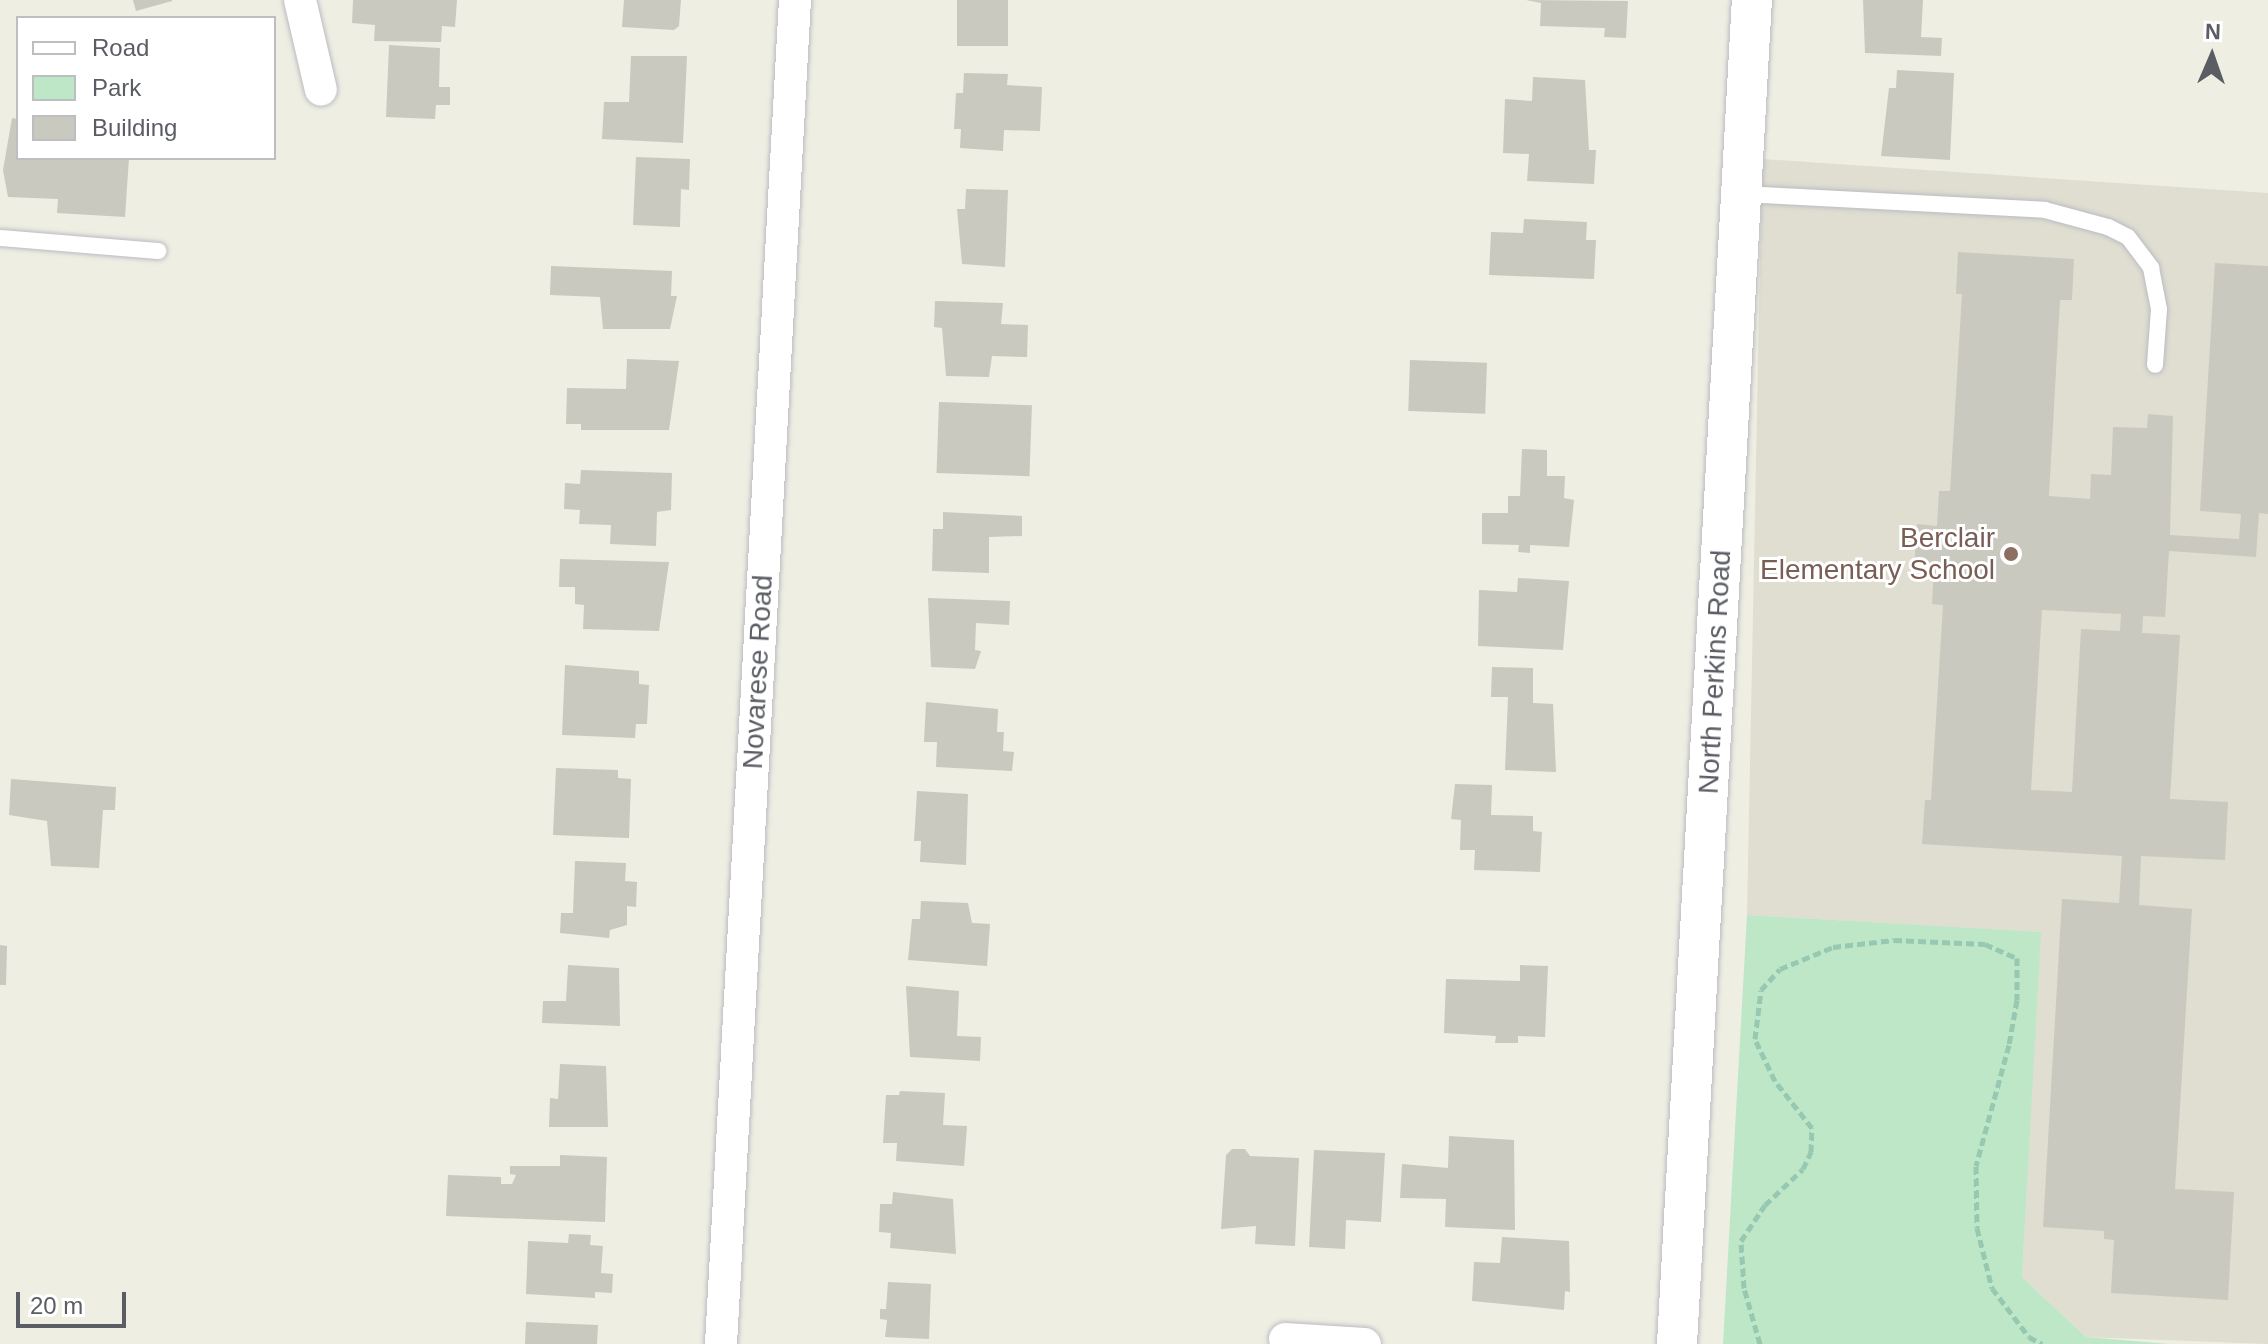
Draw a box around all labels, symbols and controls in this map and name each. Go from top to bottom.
legend [16,16,276,160]
north arrow [2172,16,2252,96]
text: N [2204,19,2221,44]
text: Road [92,34,149,61]
text: Park [92,74,141,101]
text: Building [92,114,177,141]
place label: Berclair Elementary School [1760,521,1995,587]
marker: Berclair Elementary School [2002,545,2020,563]
street label: North Perkins Road [1692,549,1738,795]
street label: Novarese Road [736,574,780,770]
scale bar [20,1276,130,1326]
text: 20 m [30,1292,83,1319]

